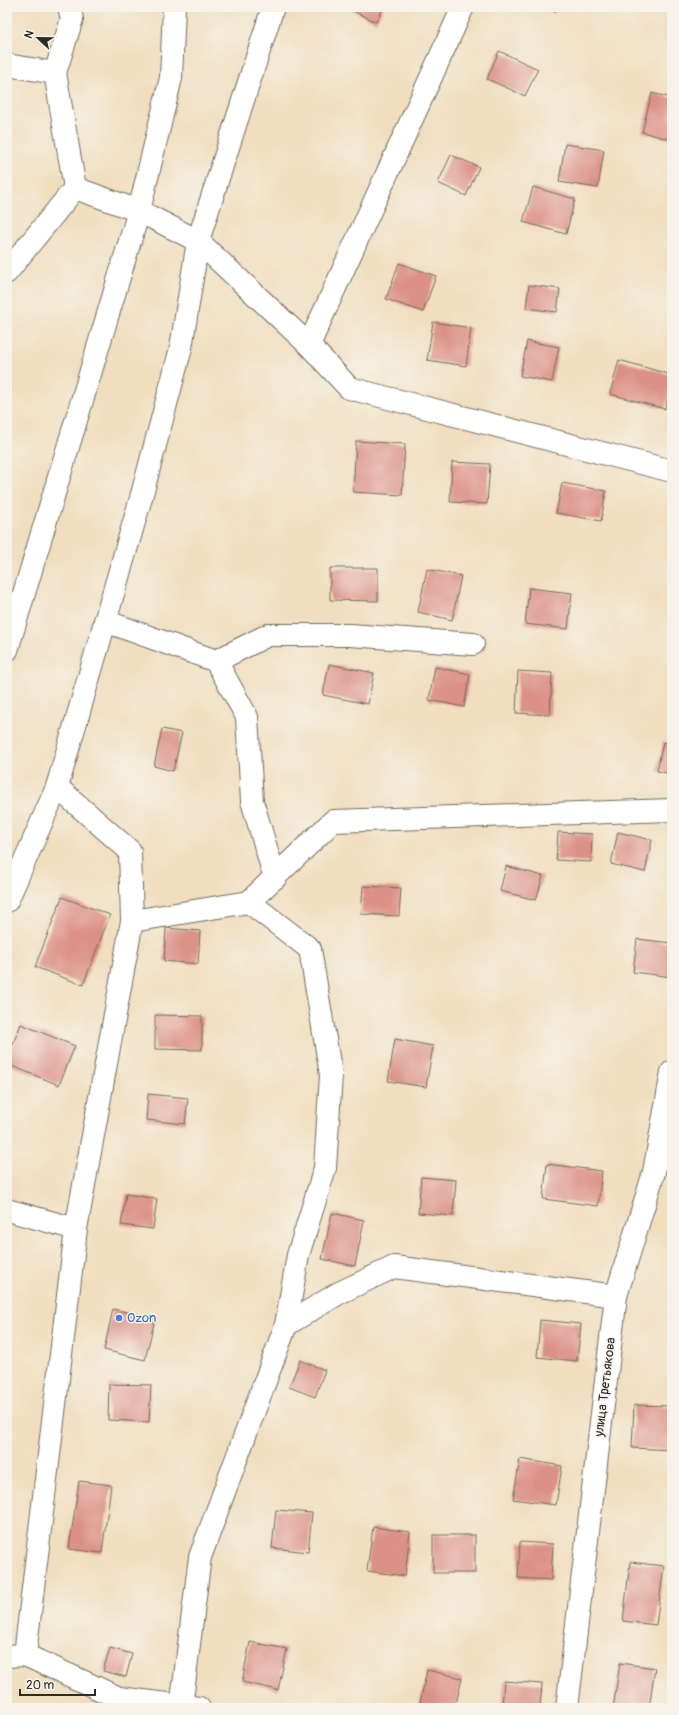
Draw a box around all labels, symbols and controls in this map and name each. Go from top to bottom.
north arrow [18,18,58,58]
text: N [22,28,37,40]
place label: Ozon [127,1310,156,1326]
marker: Ozon [114,1313,124,1323]
street label: улица Третьякова [591,1337,619,1438]
scale bar [20,1671,95,1697]
text: 20 m [26,1678,55,1693]

